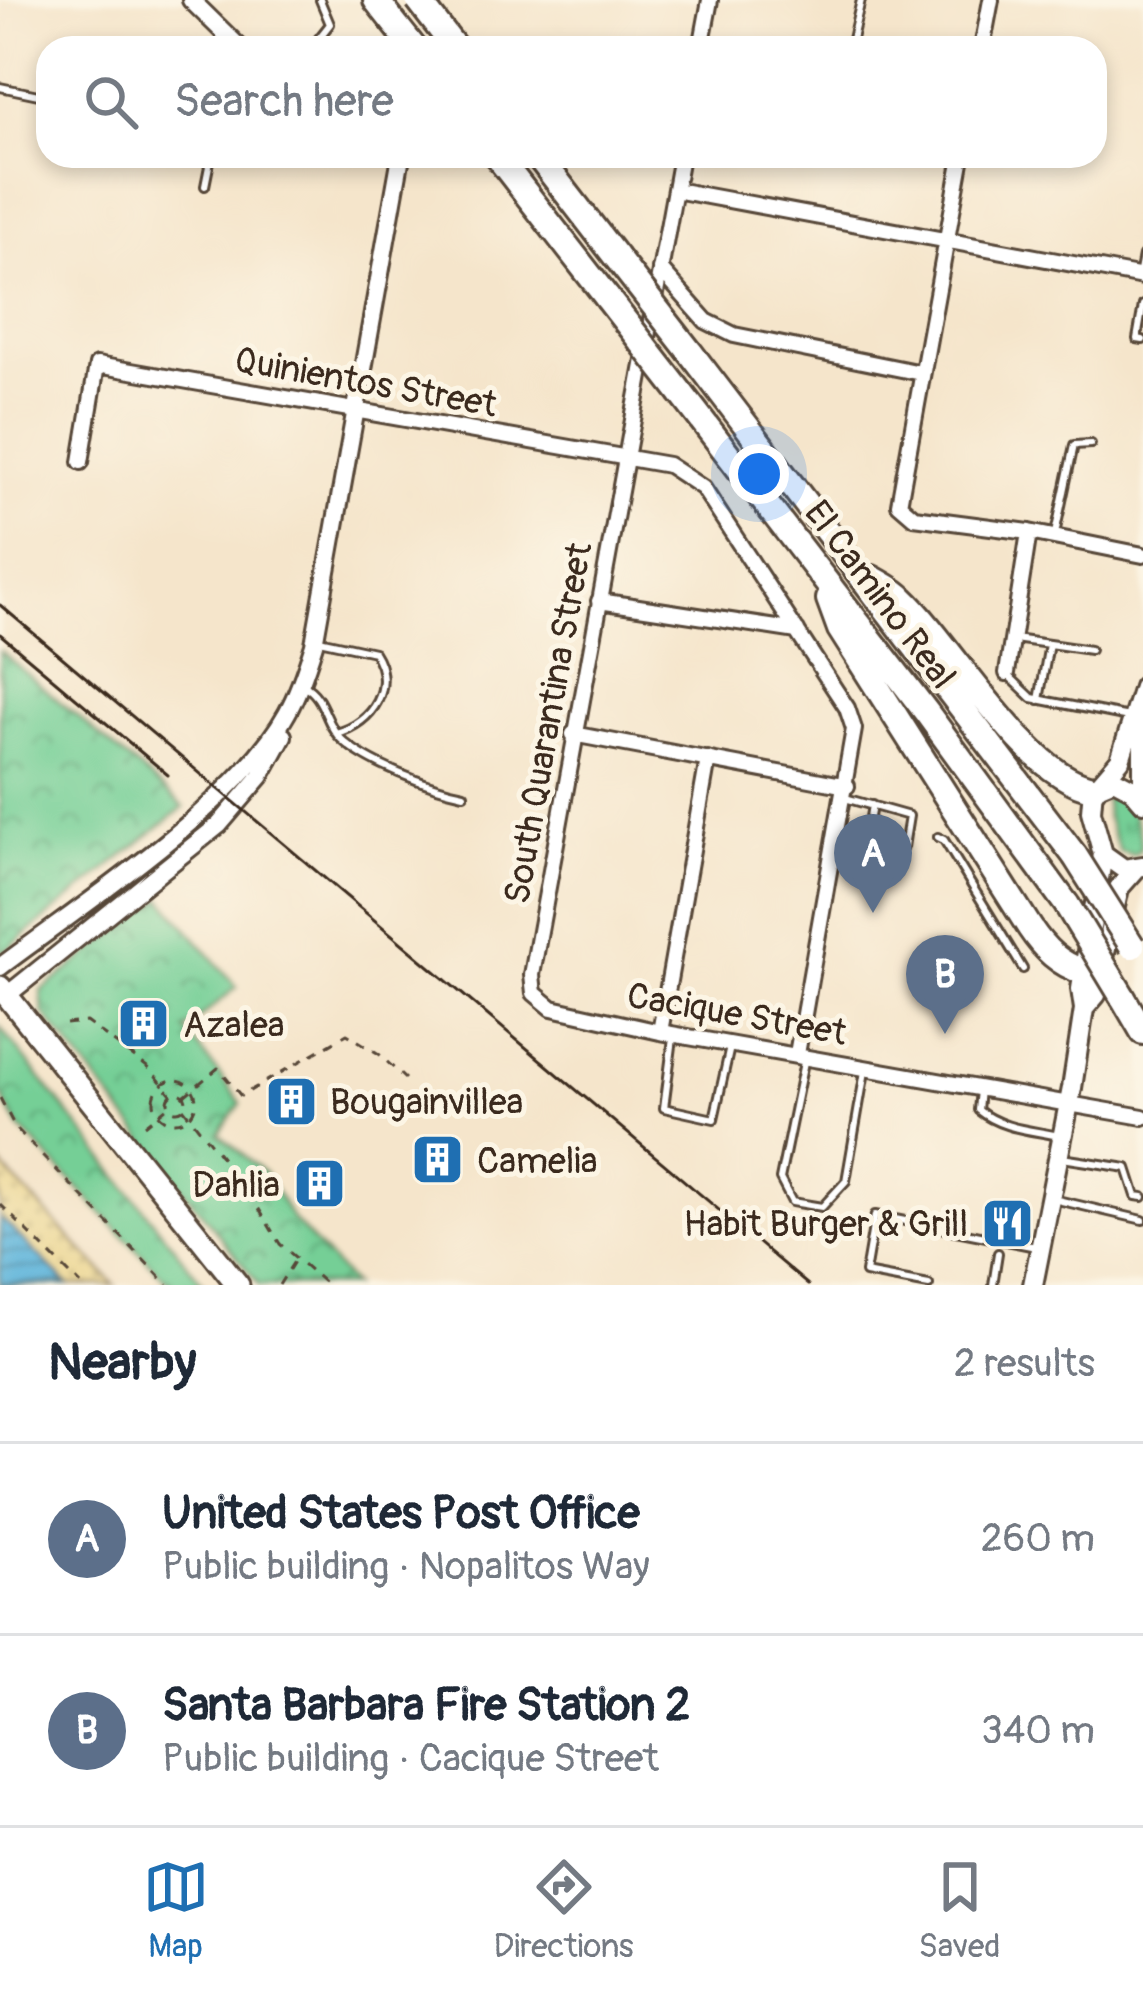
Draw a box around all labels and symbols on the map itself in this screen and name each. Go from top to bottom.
street label: Quinientos Street [231,337,501,428]
your location [729,444,789,504]
street label: El Camino Real [794,492,965,698]
street label: South Quarantina Street [495,539,603,907]
pin: A [834,814,912,913]
pin: B [906,935,984,1034]
street label: Cacique Street [624,973,850,1056]
building icon: Azalea [116,996,172,1052]
place label: Azalea [183,1003,285,1048]
building icon: Bougainvillea [263,1073,319,1129]
place label: Bougainvillea [330,1080,523,1125]
building icon: Camelia [410,1132,466,1188]
place label: Camelia [477,1139,597,1184]
building icon: Dahlia [291,1156,347,1212]
place label: Dahlia [192,1163,280,1208]
restaurant icon: Habit Burger & Grill [979,1195,1035,1251]
place label: Habit Burger & Grill [684,1202,968,1247]

